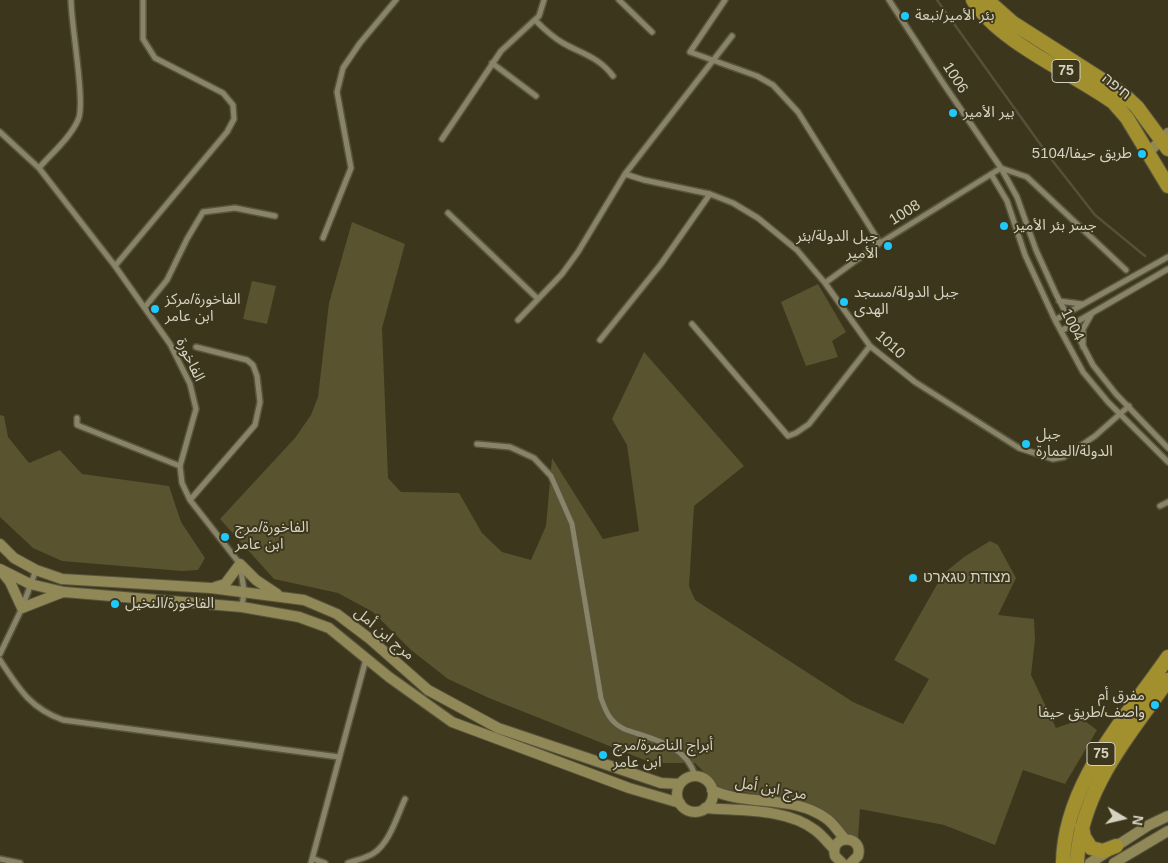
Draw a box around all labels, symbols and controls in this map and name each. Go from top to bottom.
place label: بئر الأمير/نبعة [915,7,994,25]
marker: بئر الأمير/نبعة [899,10,911,22]
street label: 1006 [938,59,972,97]
road number: 75 [1052,59,1080,82]
street label: חיפה [1098,70,1134,104]
place label: بير الأمير [963,104,1014,122]
marker: بير الأمير [947,107,959,119]
place label: طريق حيفا/5104 [1032,145,1132,163]
marker: طريق حيفا/5104 [1136,148,1148,160]
street label: 1008 [886,197,924,229]
place label: جسر بئر الأمير [1014,217,1097,235]
marker: جسر بئر الأمير [998,220,1010,232]
place label: جبل الدولة/بئر الأمير [796,228,878,263]
marker: جبل الدولة/بئر الأمير [882,240,894,252]
place label: جبل الدولة/مسجد الهدى [854,284,959,319]
place label: الفاخورة/مركز ابن عامر [165,291,241,326]
marker: جبل الدولة/مسجد الهدى [838,296,850,308]
marker: الفاخورة/مركز ابن عامر [149,303,161,315]
street label: 1004 [1057,306,1087,344]
street label: 1010 [872,327,908,363]
street label: الفاخورة [172,335,208,385]
place label: جبل الدولة/العمارة [1036,426,1113,461]
marker: جبل الدولة/العمارة [1020,438,1032,450]
place label: الفاخورة/مرج ابن عامر [235,519,309,554]
marker: الفاخورة/مرج ابن عامر [219,531,231,543]
place label: מצודת טגארט [923,569,1011,587]
marker: מצודת טגארט [907,572,919,584]
place label: الفاخورة/النخيل [125,595,214,613]
marker: الفاخورة/النخيل [109,598,121,610]
street label: مرج ابن أمل [350,604,418,664]
place label: مفرق أم واصف/طريق حيفا [1038,687,1145,722]
marker: مفرق أم واصف/طريق حيفا [1149,699,1161,711]
place label: أبراج الناصرة/مرج ابن عامر [613,737,713,772]
road number: 75 [1087,742,1115,766]
marker: أبراج الناصرة/مرج ابن عامر [597,749,609,761]
street label: مرج ابن أمل [734,774,808,804]
north arrow [1098,793,1148,843]
text: N [1129,814,1147,827]

